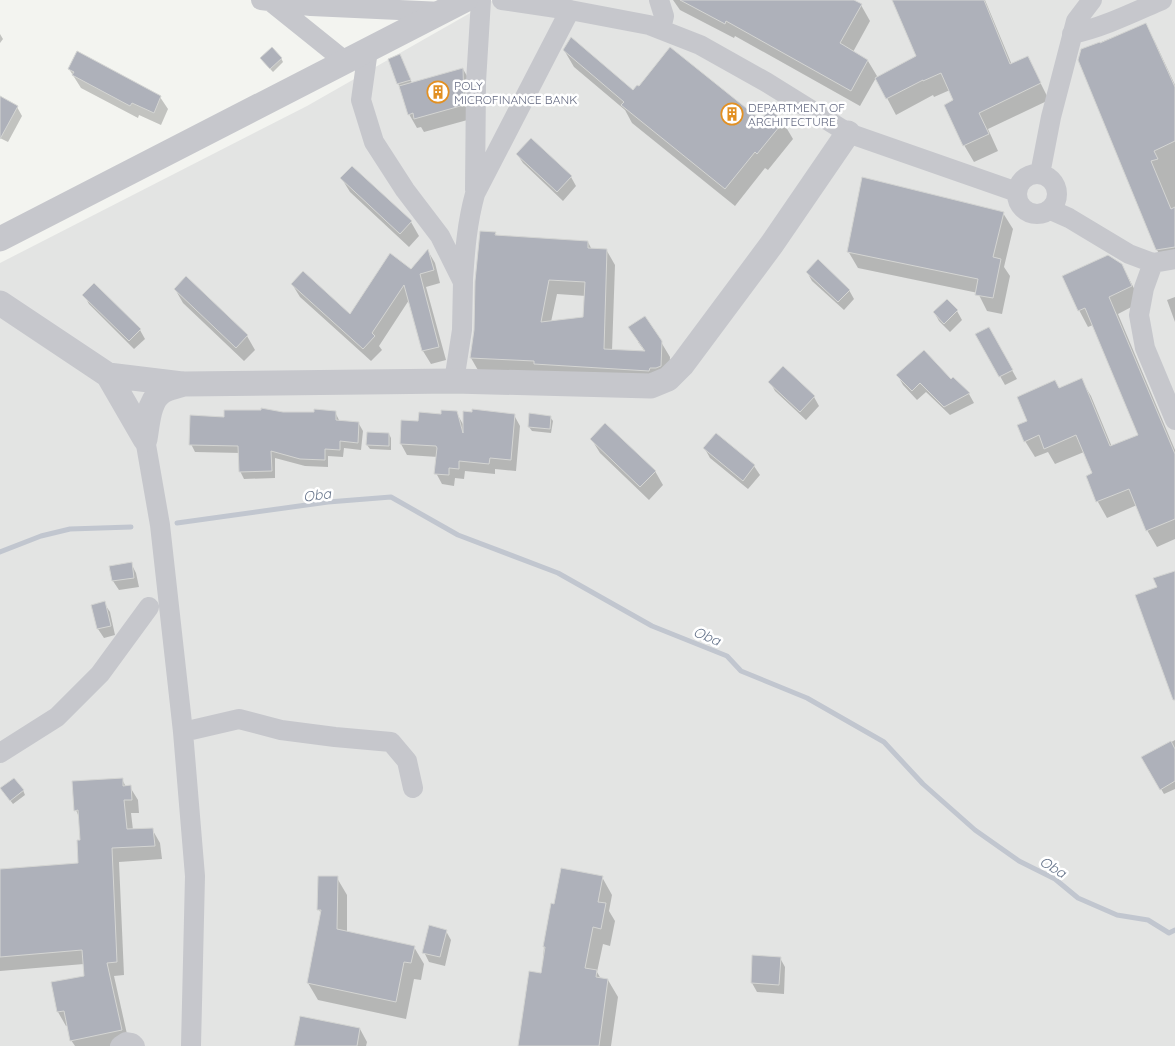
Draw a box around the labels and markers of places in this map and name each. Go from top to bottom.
place label: POLY MICROFINANCE BANK [454,78,577,107]
building icon: POLY MICROFINANCE BANK [426,80,450,104]
place label: DEPARTMENT OF ARCHITECTURE [748,100,845,129]
building icon: DEPARTMENT OF ARCHITECTURE [720,102,744,126]

